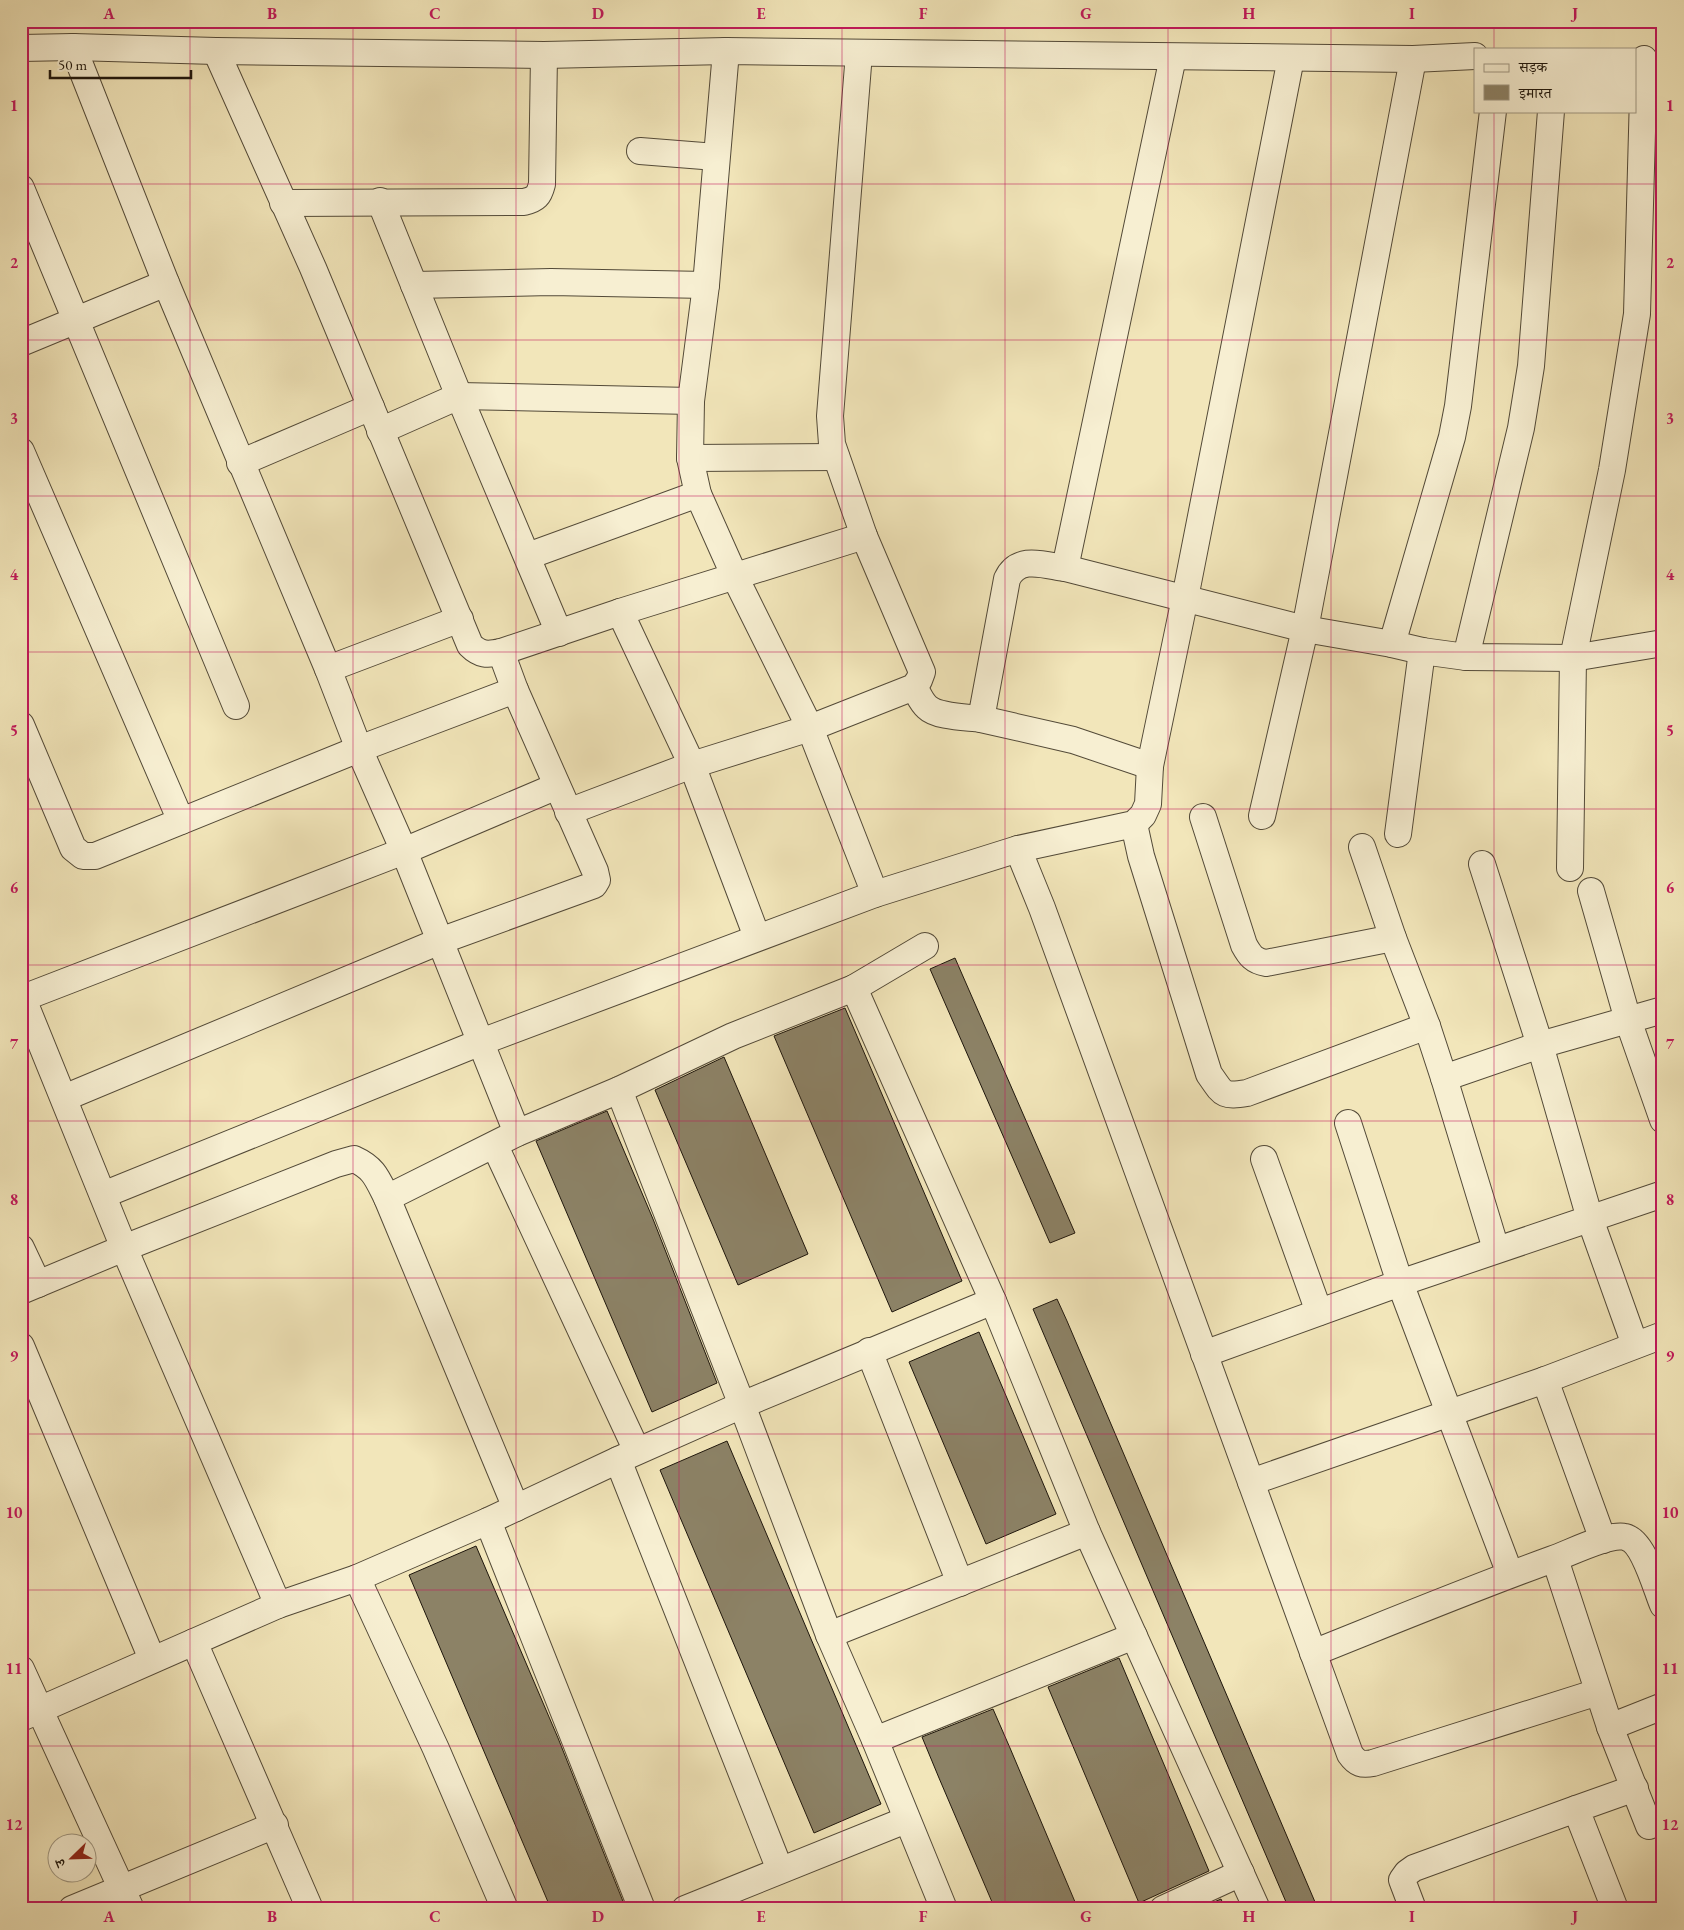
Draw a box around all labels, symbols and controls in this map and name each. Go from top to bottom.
text: A [102,3,115,24]
text: B [267,3,277,24]
text: C [429,3,441,24]
text: D [592,3,604,24]
text: E [756,3,766,24]
text: F [919,3,928,24]
text: G [1080,3,1092,24]
text: H [1243,3,1256,24]
text: I [1409,3,1415,24]
text: J [1570,3,1578,24]
scale bar [50,48,191,80]
legend [1474,48,1636,112]
text: 50 m [58,55,87,74]
text: सड़क [1518,57,1548,76]
text: इमारत [1518,83,1553,102]
text: 1 [10,95,18,116]
text: 1 [1666,95,1674,116]
text: 2 [10,252,19,273]
text: 2 [1666,252,1675,273]
text: 3 [10,408,18,429]
text: 3 [1666,408,1674,429]
text: 4 [10,564,19,585]
text: 4 [1666,564,1675,585]
text: 5 [10,720,18,741]
text: 5 [1666,720,1674,741]
text: 6 [10,877,19,898]
text: 6 [1666,877,1675,898]
text: 7 [10,1033,19,1054]
text: 7 [1666,1033,1675,1054]
text: 8 [10,1189,18,1210]
text: 8 [1666,1189,1674,1210]
text: 9 [10,1345,19,1366]
text: 9 [1666,1345,1675,1366]
text: 10 [6,1502,23,1523]
text: 10 [1662,1502,1679,1523]
text: 11 [6,1658,22,1679]
text: 11 [1662,1658,1678,1679]
text: 12 [6,1814,23,1835]
text: 12 [1662,1814,1679,1835]
north arrow [48,1832,98,1882]
text: उ [50,1855,70,1871]
text: A [102,1906,115,1927]
text: B [267,1906,277,1927]
text: C [429,1906,441,1927]
text: D [592,1906,604,1927]
text: E [756,1906,766,1927]
text: F [919,1906,928,1927]
text: G [1080,1906,1092,1927]
text: H [1243,1906,1256,1927]
text: I [1409,1906,1415,1927]
text: J [1570,1906,1578,1927]

